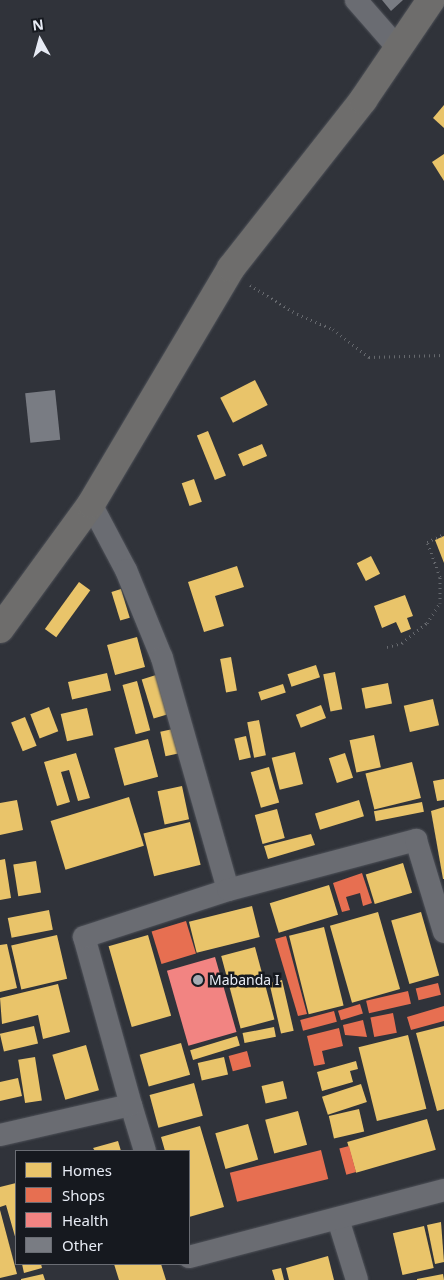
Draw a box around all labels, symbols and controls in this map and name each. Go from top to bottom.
text: N [31,14,45,35]
north arrow [15,15,65,65]
place label: Mabanda I [209,972,280,988]
marker: Mabanda I [191,973,205,987]
legend [15,1150,190,1265]
text: Homes [62,1160,112,1180]
text: Shops [62,1185,105,1205]
text: Health [62,1210,109,1230]
text: Other [62,1235,103,1255]

